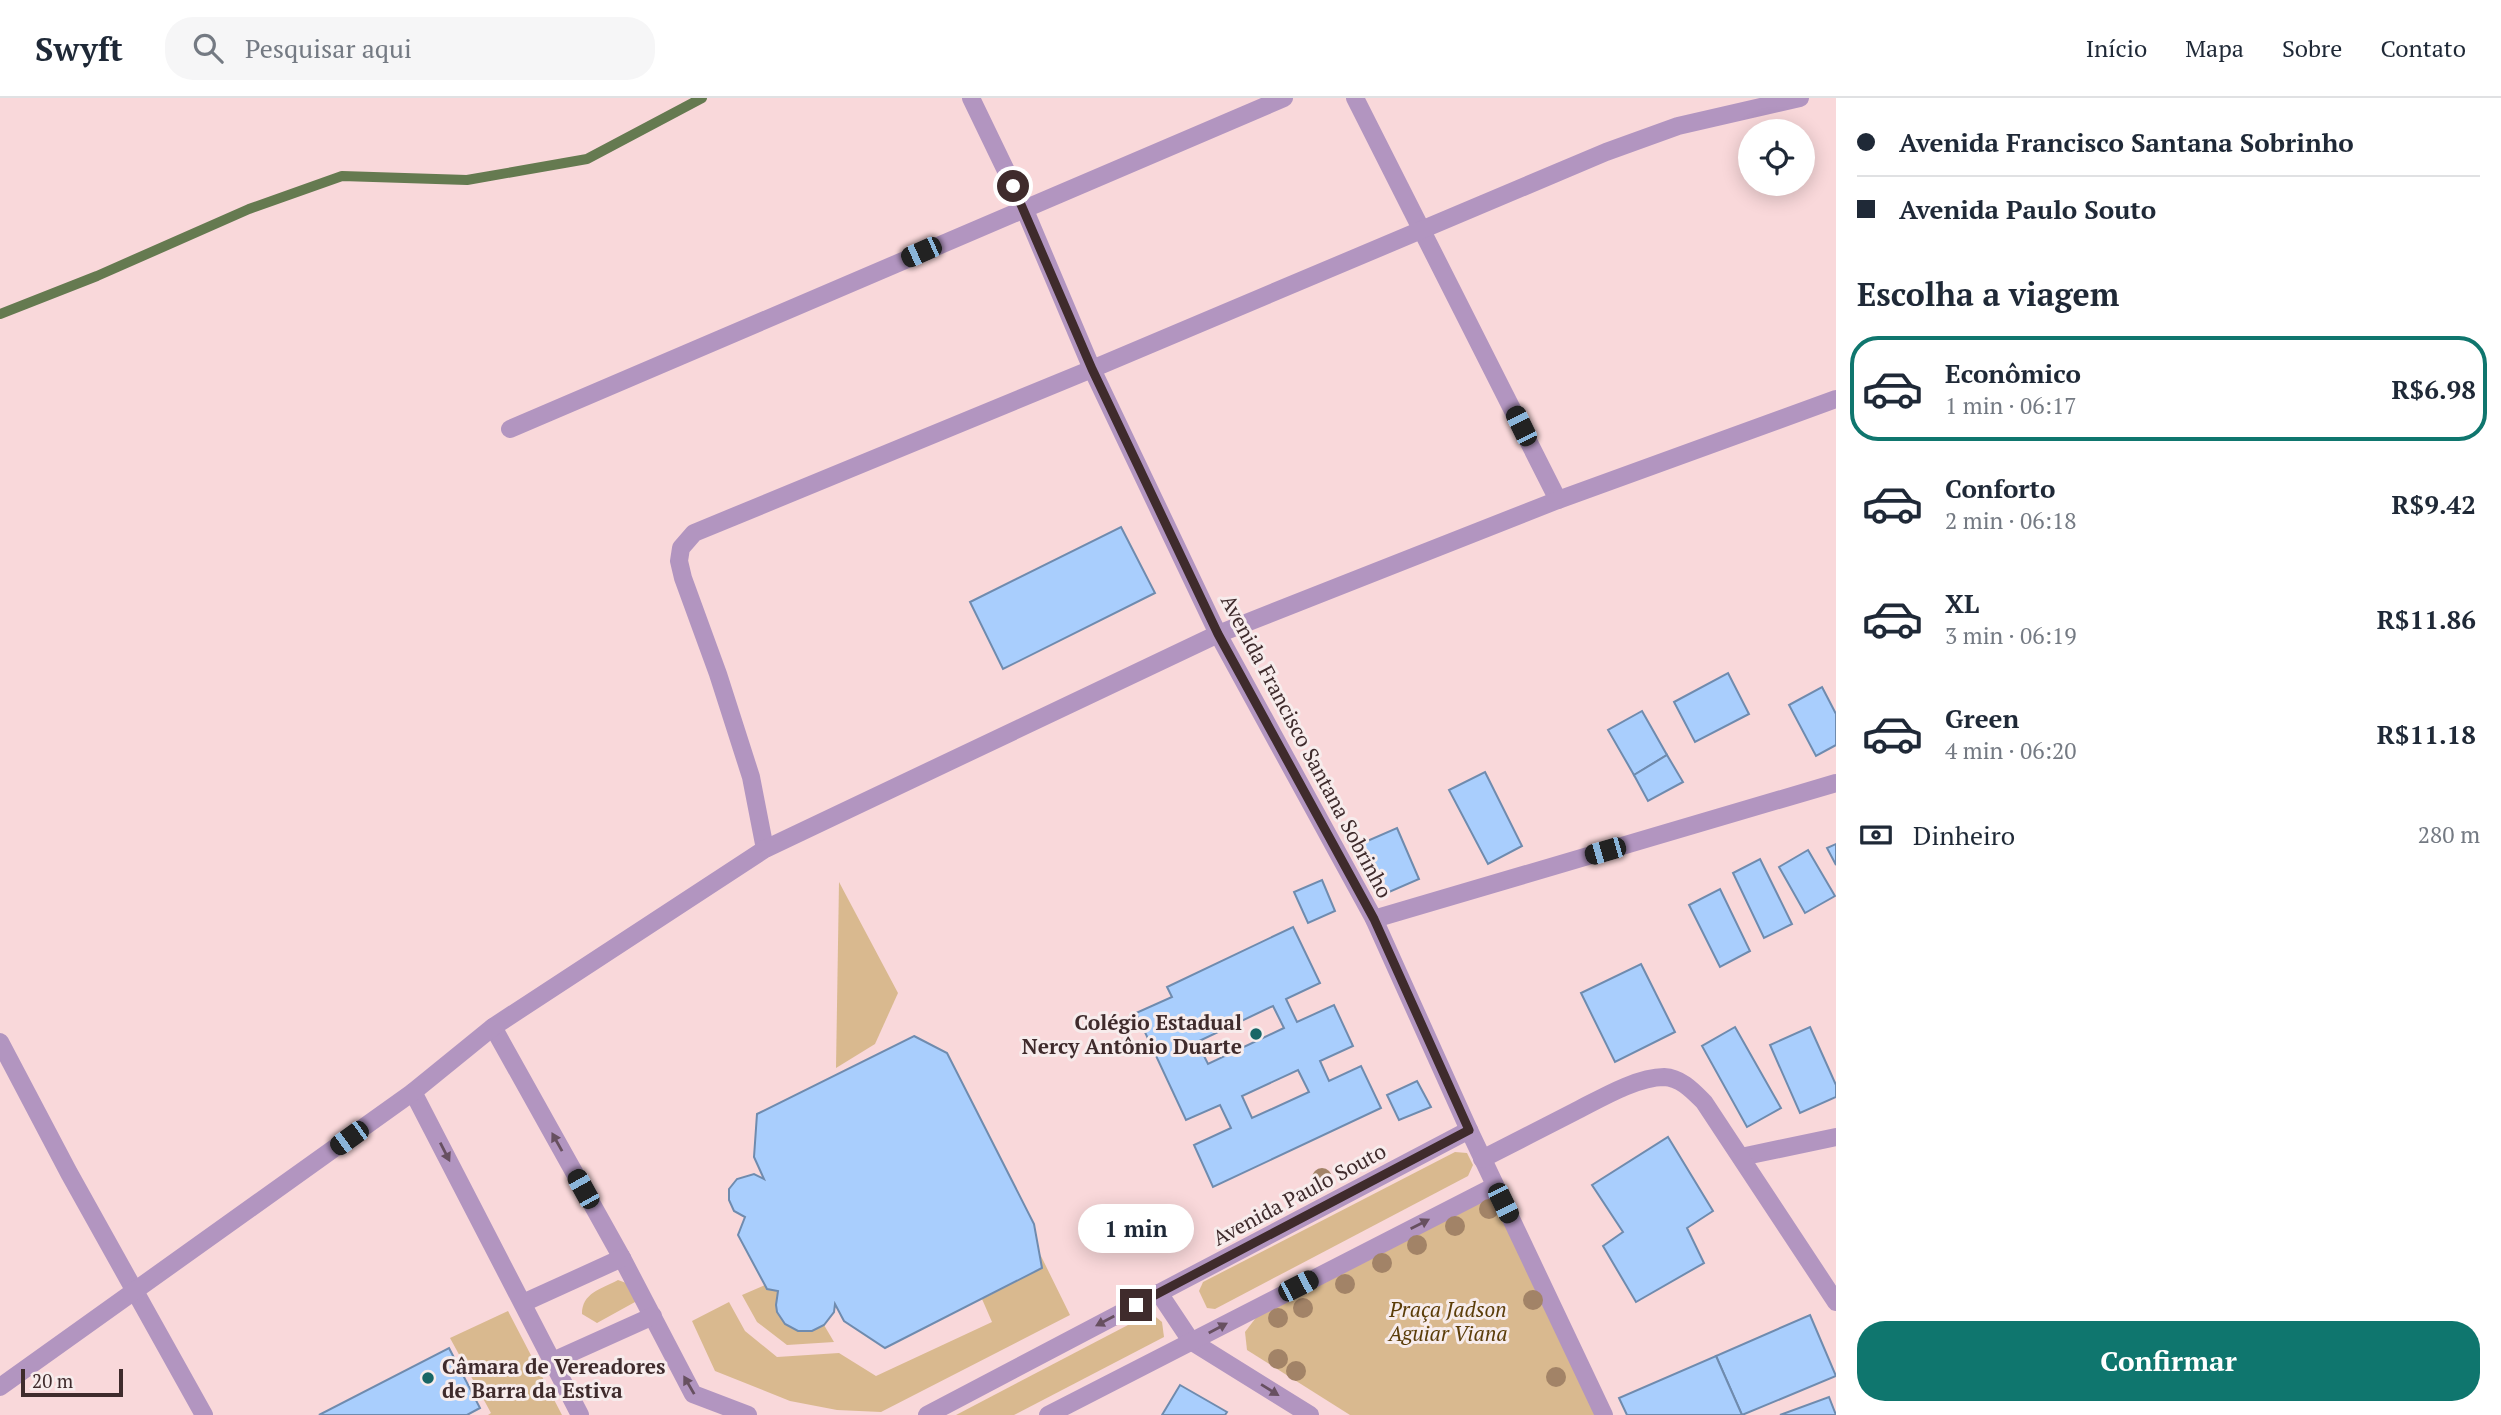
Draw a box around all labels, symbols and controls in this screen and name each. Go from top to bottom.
search box [165,17,655,80]
text: Swyft [35,27,123,70]
icon: search [189,29,227,67]
text: Pesquisar aqui [245,31,412,65]
text: Início [2086,32,2147,64]
text: Mapa [2185,32,2244,64]
text: Sobre [2282,32,2342,64]
text: Contato [2380,32,2466,64]
map controls [1738,119,1815,196]
button: locate [1738,119,1815,196]
text: Avenida Francisco Santana Sobrinho [1899,125,2354,159]
route start [997,170,1029,202]
text: Avenida Paulo Souto [1899,192,2156,226]
car [898,234,945,270]
text: Escolha a viagem [1857,273,2119,315]
text: Econômico [1945,356,2081,390]
icon: car [1861,357,1924,420]
text: R$6.98 [2391,372,2476,406]
text: 1 min · 06:17 [1945,390,2077,421]
car [1503,403,1540,449]
text: Conforto [1945,471,2055,505]
icon: car [1861,472,1924,535]
text: R$9.42 [2391,487,2476,521]
text: 2 min · 06:18 [1945,505,2077,536]
text: XL [1945,586,1979,620]
icon: car [1861,587,1924,650]
street label: Avenida Francisco Santana Sobrinho [1215,589,1399,903]
text: R$11.86 [2377,602,2476,636]
text: 3 min · 06:19 [1945,620,2077,651]
text: Green [1945,701,2019,735]
icon: car [1861,702,1924,765]
text: R$11.18 [2377,717,2476,751]
text: 4 min · 06:20 [1945,735,2077,766]
icon: cash [1857,816,1895,854]
text: Dinheiro [1913,818,2015,852]
text: 280 m [2418,819,2480,850]
car [1582,835,1629,867]
place label: Colégio Estadual Nercy Antônio Duarte [1022,1008,1242,1060]
marker: Colégio Estadual Nercy Antônio Duarte [1248,1026,1264,1042]
car [326,1117,373,1159]
one-way arrow [551,1133,563,1152]
street label: Avenida Paulo Souto [1208,1136,1390,1252]
one-way arrow [438,1143,450,1163]
car [564,1166,603,1212]
car [1485,1180,1522,1226]
callout: 1 min [1078,1204,1194,1252]
text: 1 min [1105,1213,1167,1244]
one-way arrow [1410,1218,1430,1230]
car [1275,1267,1322,1305]
route end [1120,1289,1152,1321]
park label: Praça Jadson Aguiar Viana [1387,1295,1507,1347]
one-way arrow [1095,1316,1115,1327]
button: Confirmar [1857,1321,2480,1401]
one-way arrow [1208,1322,1227,1334]
place label: Câmara de Vereadores de Barra da Estiva [442,1352,666,1404]
scale bar [21,1366,122,1398]
text: 20 m [32,1368,73,1393]
marker: Câmara de Vereadores de Barra da Estiva [420,1370,436,1386]
one-way arrow [683,1375,695,1394]
one-way arrow [1260,1384,1280,1397]

